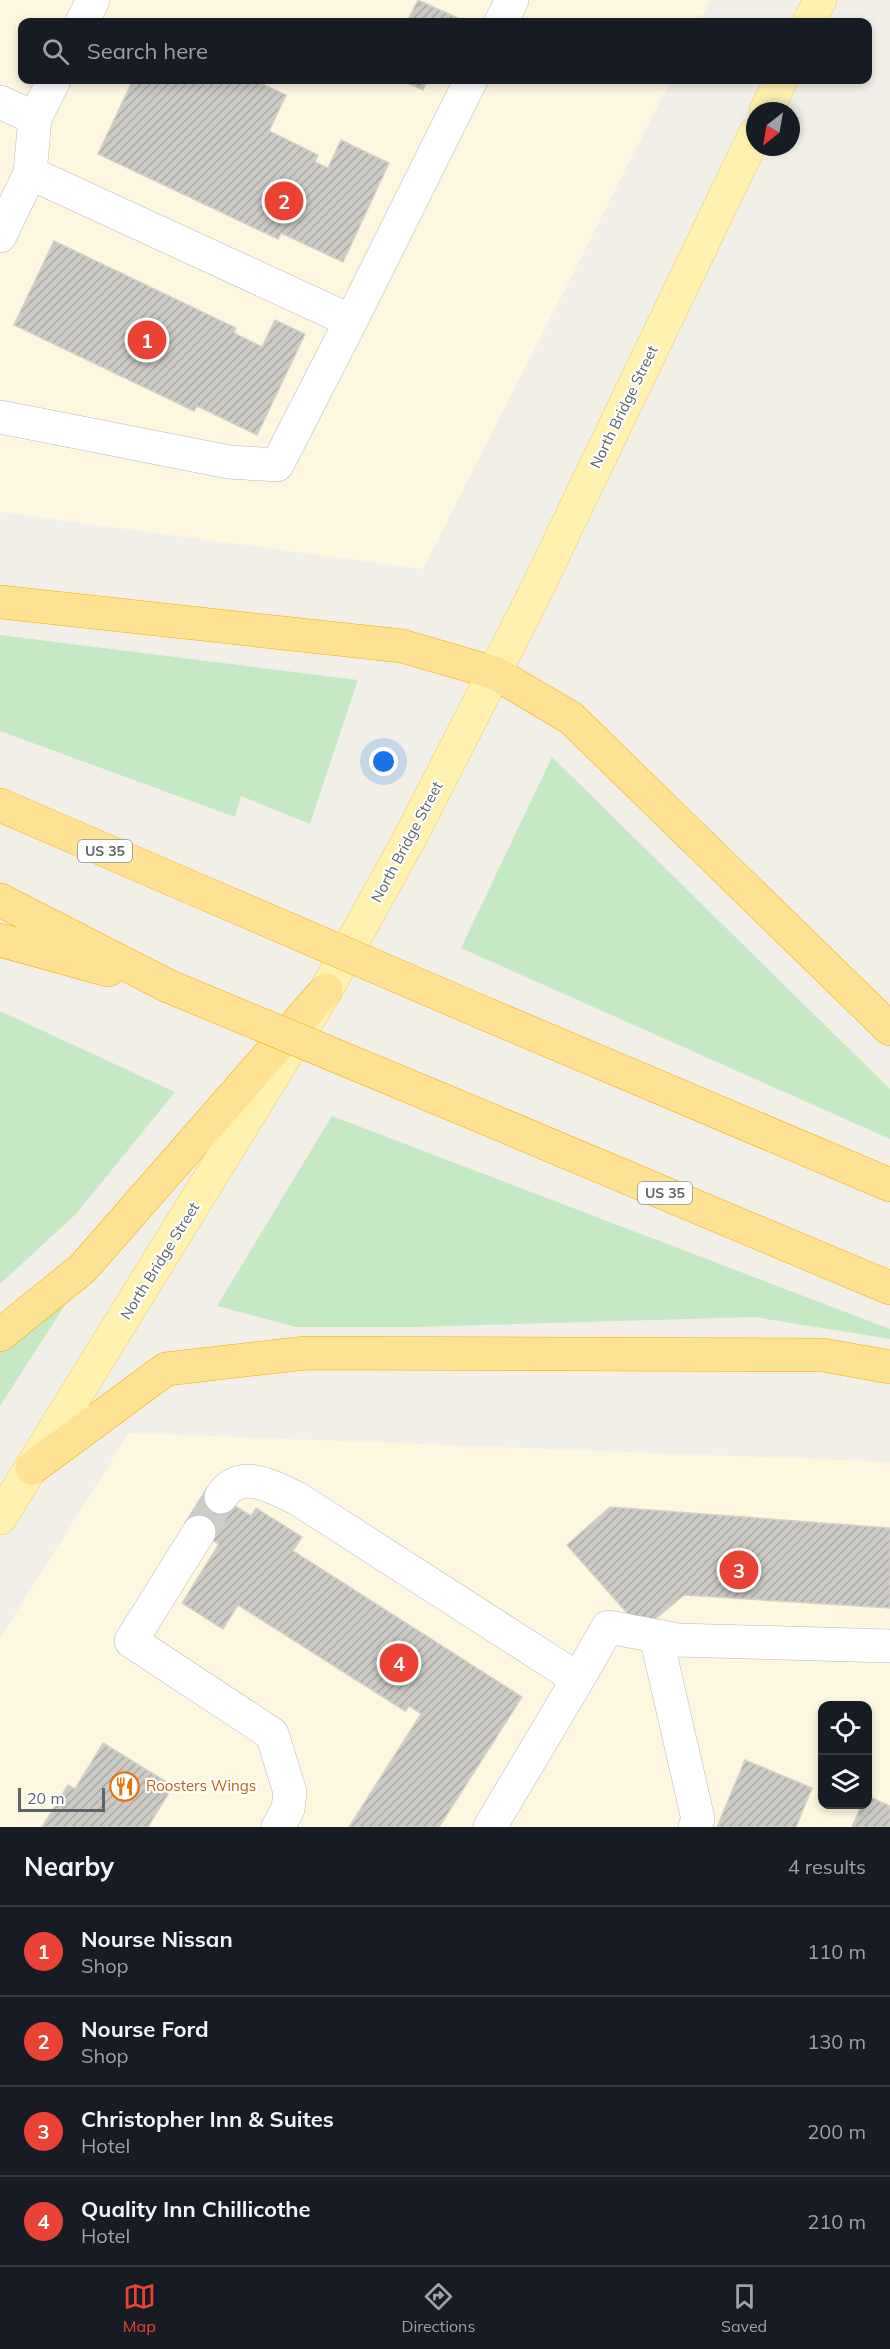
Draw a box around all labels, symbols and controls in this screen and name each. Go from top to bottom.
search box [18,18,872,84]
icon: search [39,35,72,68]
text: Search here [87,37,208,65]
north arrow [746,102,800,156]
pin: 2 [264,178,304,224]
pin: 1 [128,318,166,362]
street label: North Bridge Street [586,342,662,471]
your location [369,747,398,776]
street label: North Bridge Street [367,778,446,906]
road number: US 35 [78,840,132,862]
road number: US 35 [638,1182,692,1204]
street label: North Bridge Street [116,1199,203,1323]
pin: 3 [720,1548,758,1592]
pin: 4 [380,1640,418,1686]
map controls [818,1701,872,1809]
button: locate [818,1701,872,1755]
button: layers [818,1755,872,1809]
restaurant icon: Roosters Wings [109,1770,141,1802]
place label: Roosters Wings [146,1776,256,1795]
scale bar [18,1785,105,1812]
text: 20 m [27,1788,64,1808]
text: Nearby [24,1850,114,1883]
text: 4 results [788,1854,866,1879]
text: Nourse Nissan [81,1925,233,1953]
text: 1 [38,1939,50,1964]
text: 110 m [807,1939,866,1964]
text: Shop [81,1953,129,1978]
text: Nourse Ford [81,2015,209,2043]
text: 2 [38,2029,50,2054]
text: 130 m [807,2029,866,2054]
text: Shop [81,2043,129,2068]
text: Christopher Inn & Suites [81,2105,334,2133]
text: 3 [38,2119,50,2144]
text: 200 m [807,2119,866,2144]
text: Hotel [81,2133,130,2158]
text: Quality Inn Chillicothe [81,2195,311,2223]
text: 4 [38,2209,50,2234]
text: 210 m [807,2209,866,2234]
text: Hotel [81,2223,130,2248]
tab: Map [123,2280,156,2336]
tab: Directions [401,2280,475,2336]
tab: Saved [721,2280,767,2336]

